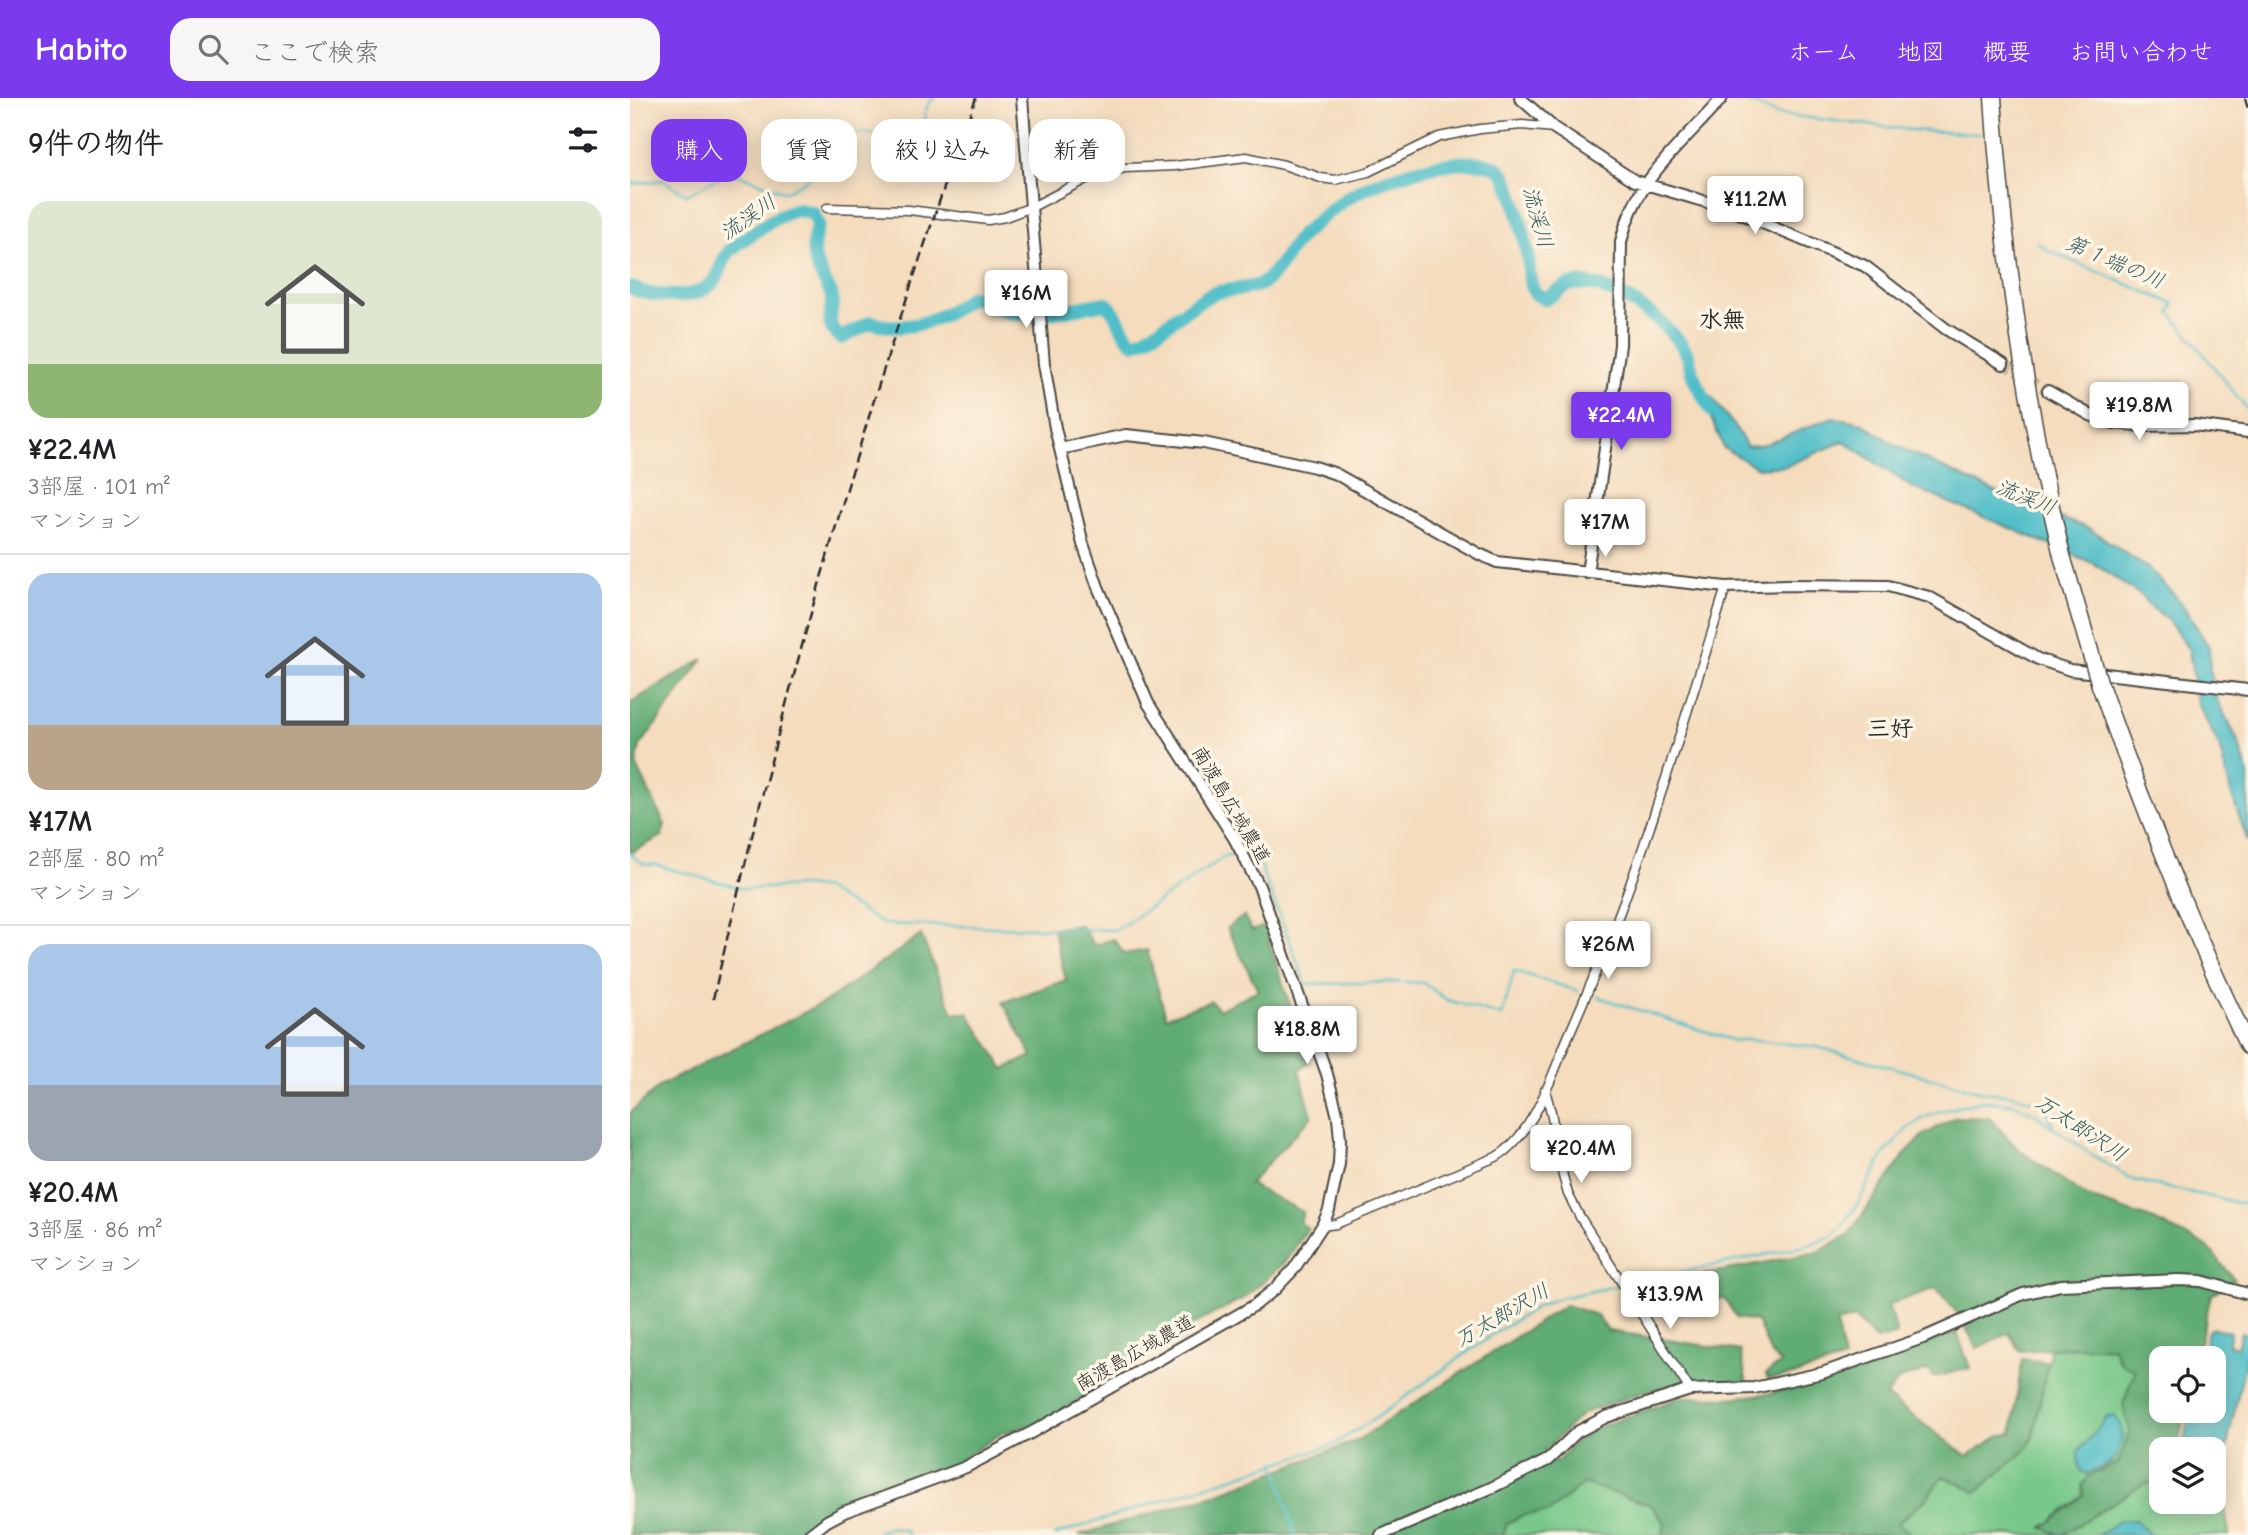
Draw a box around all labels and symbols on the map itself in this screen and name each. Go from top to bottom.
pin: ¥11.2M [1698,176,1812,236]
water label: 流渓川 [1518,183,1558,251]
water label: 流渓川 [715,189,781,245]
water label: 第１端の川 [2062,230,2168,294]
pin: ¥16M [985,271,1067,330]
district label: 水無 [1699,306,1745,333]
pin: ¥19.8M [2082,382,2196,442]
pin: ¥22.4M [1564,392,1678,452]
water label: 流渓川 [1992,474,2060,520]
pin: ¥17M [1564,500,1646,559]
district label: 三好 [1867,715,1913,742]
street label: 南渡島広域農道 [1187,742,1275,868]
pin: ¥26M [1567,922,1649,981]
pin: ¥18.8M [1250,1006,1364,1066]
water label: 万太郎沢川 [2030,1089,2132,1167]
pin: ¥20.4M [1524,1126,1638,1185]
pin: ¥13.9M [1613,1272,1727,1331]
water label: 万太郎沢川 [1451,1278,1553,1352]
street label: 南渡島広域農道 [1072,1310,1198,1396]

